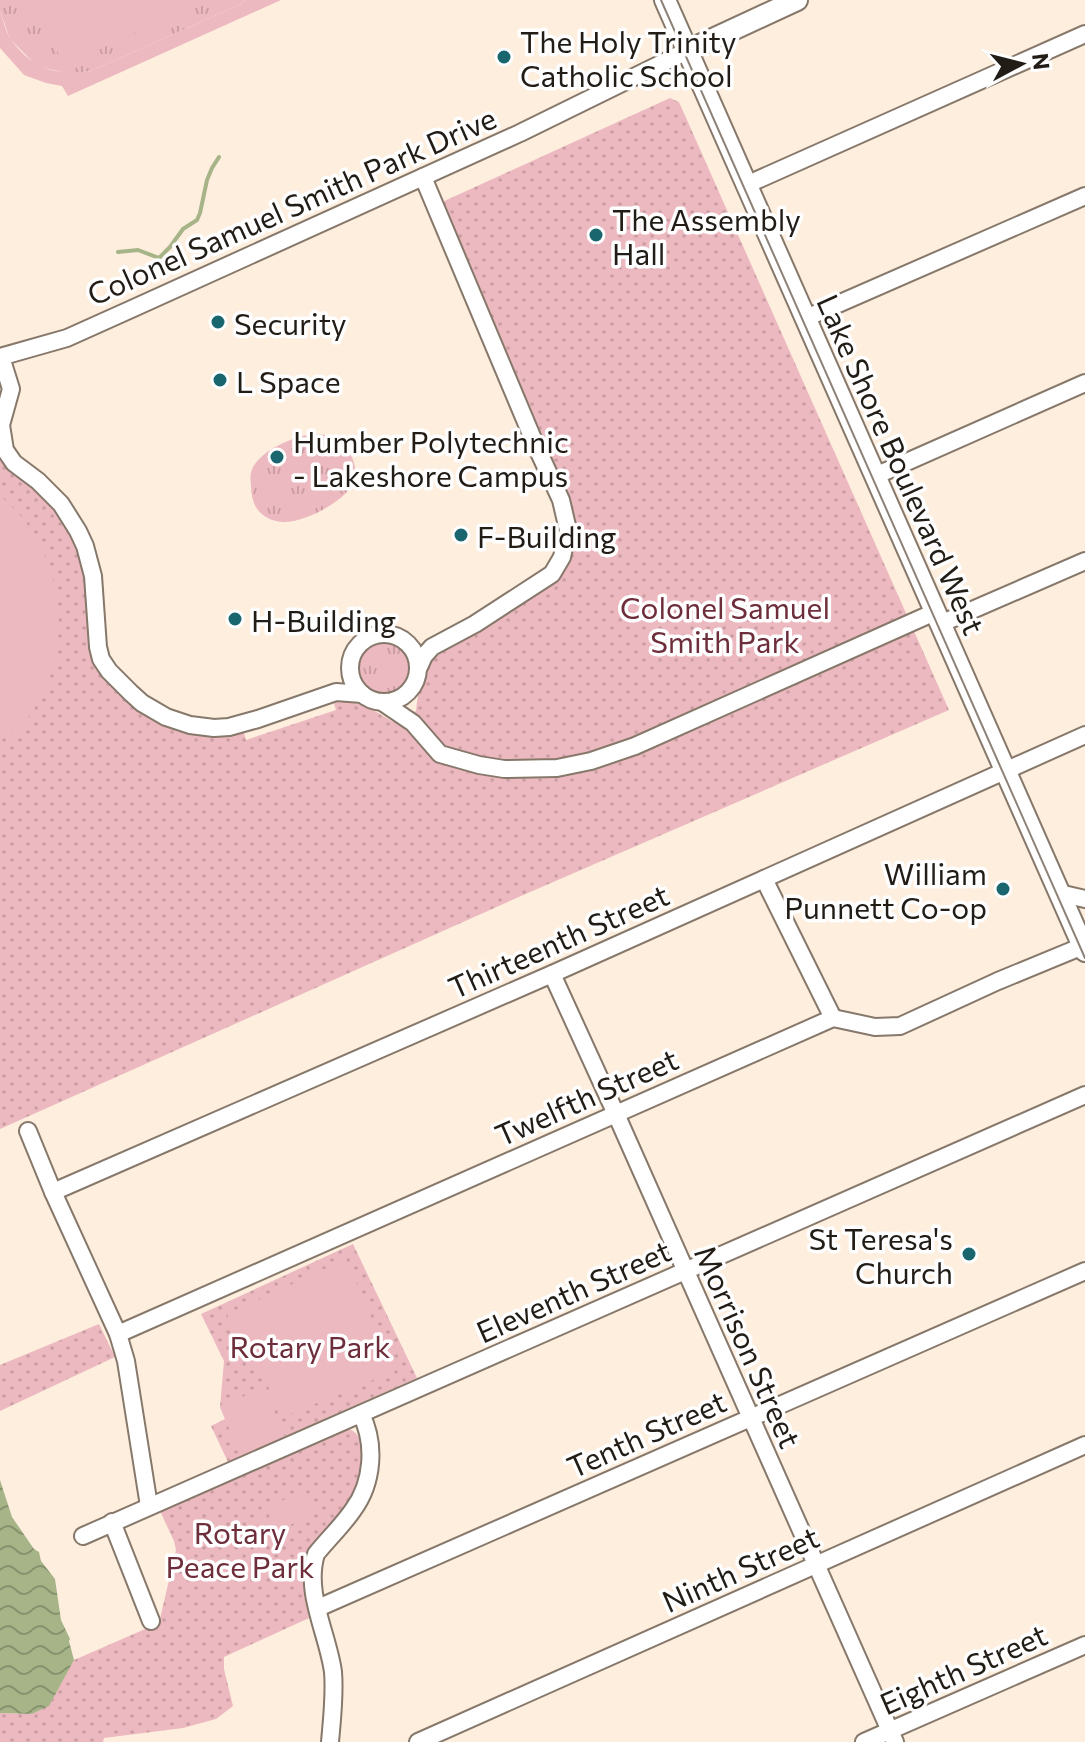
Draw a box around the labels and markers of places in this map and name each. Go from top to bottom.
place label: The Holy Trinity Catholic School [520,22,736,93]
marker: The Holy Trinity Catholic School [495,48,513,66]
place label: The Assembly Hall [612,200,801,271]
marker: The Assembly Hall [587,226,605,244]
place label: Security [234,304,347,341]
marker: Security [209,313,227,331]
place label: L Space [236,362,341,399]
marker: L Space [211,371,229,389]
place label: Humber Polytechnic - Lakeshore Campus [293,422,569,493]
marker: Humber Polytechnic - Lakeshore Campus [268,448,286,466]
place label: F-Building [477,517,616,554]
marker: F-Building [452,526,470,544]
place label: H-Building [251,601,396,638]
marker: H-Building [226,610,244,628]
place label: William Punnett Co-op [784,854,987,925]
marker: William Punnett Co-op [994,880,1012,898]
place label: St Teresa's Church [809,1219,953,1290]
marker: St Teresa's Church [960,1245,978,1263]

